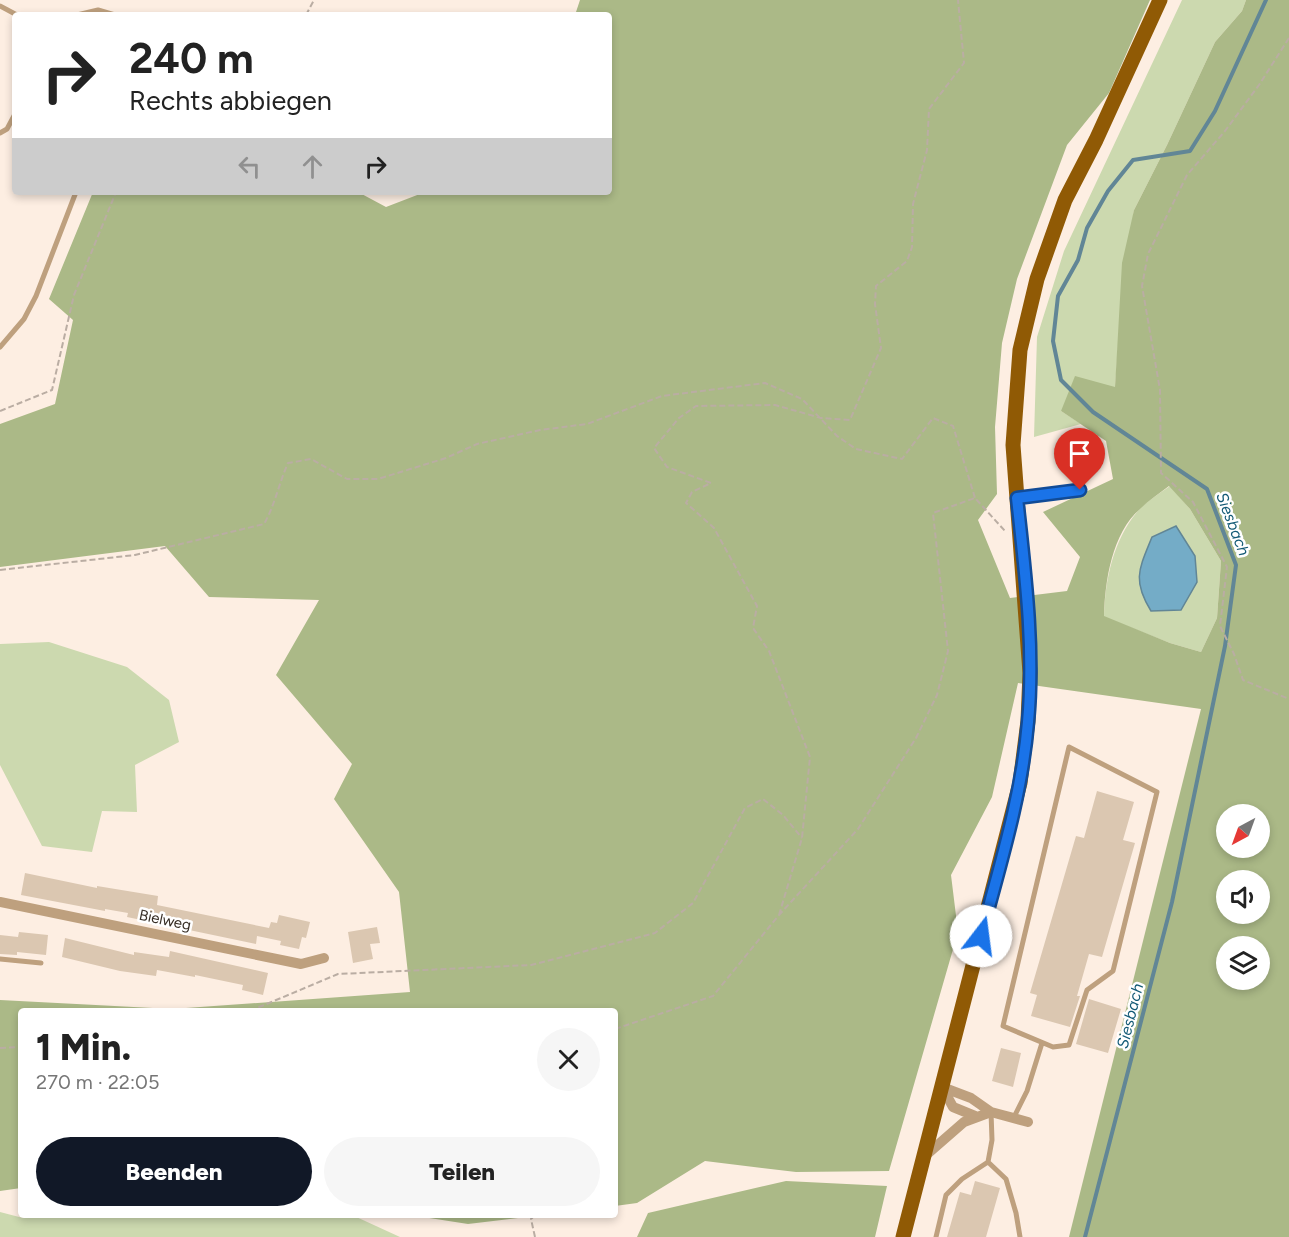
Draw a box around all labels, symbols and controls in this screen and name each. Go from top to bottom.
text: 240 m [129,33,254,84]
icon: right [30,36,108,114]
text: Rechts abbiegen [129,84,332,117]
icon: left [233,150,266,183]
icon: ahead [296,150,329,183]
icon: right [359,150,392,183]
pin [1054,428,1105,490]
icon: arrive [1063,437,1096,470]
water label: Siesbach [1212,490,1254,558]
north arrow [1216,804,1270,858]
map controls [1216,804,1270,990]
button: sound [1216,870,1270,924]
position arrow [949,904,1013,968]
street label: Bielweg [137,906,193,934]
button: layers [1216,936,1270,990]
water label: Siesbach [1113,982,1147,1050]
text: 1 Min. [36,1026,131,1069]
button: close [537,1028,600,1091]
text: 270 m · 22:05 [36,1070,159,1094]
button: Beenden [36,1137,312,1206]
button: Teilen [324,1137,600,1206]

